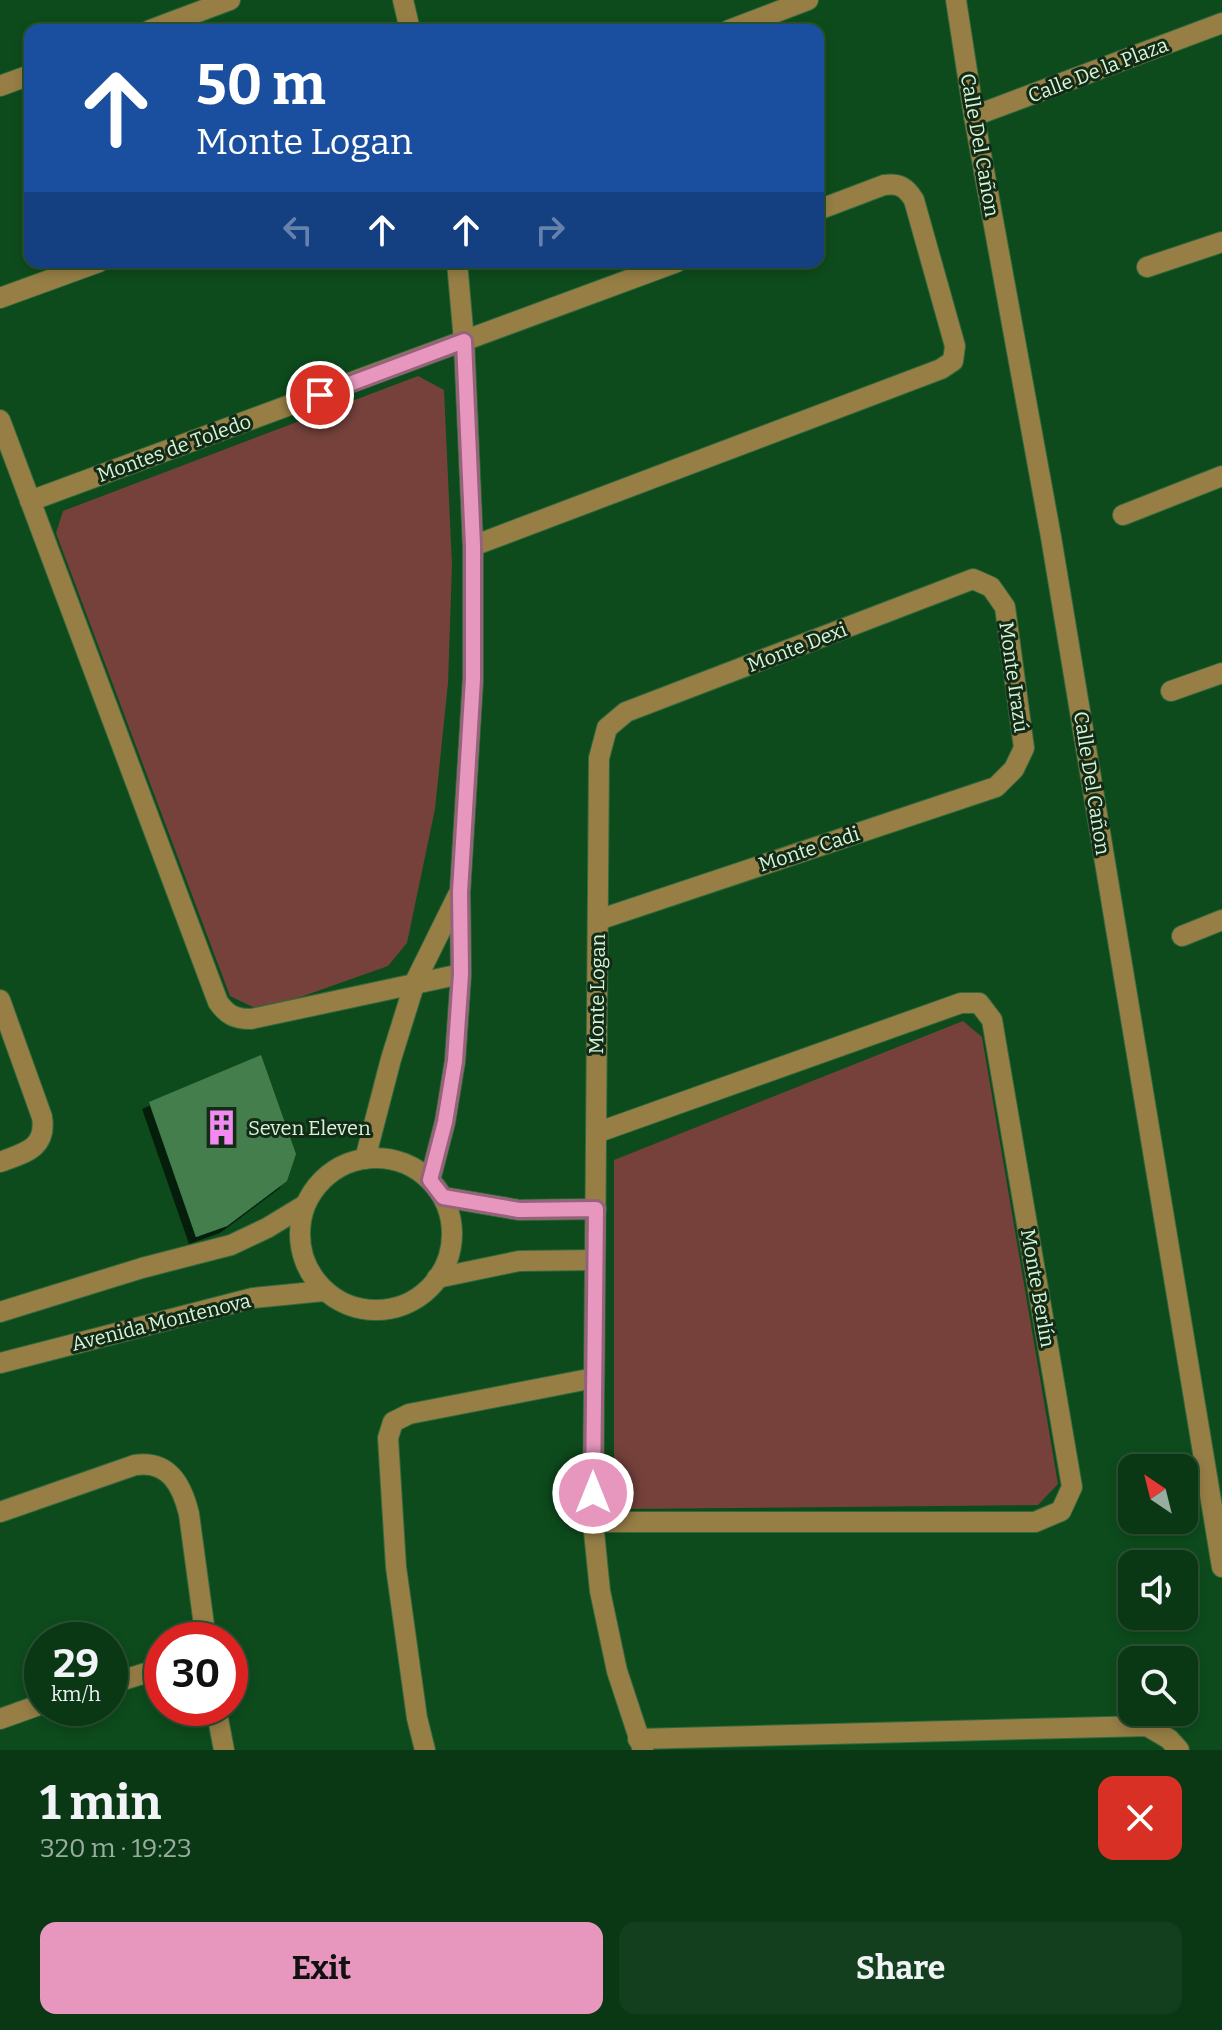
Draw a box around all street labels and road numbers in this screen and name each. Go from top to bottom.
street label: Calle De la Plaza [1025,32,1172,108]
street label: Calle Del Cañon [956,71,1004,219]
street label: Montes de Toledo [94,409,254,487]
street label: Monte Dexi [744,617,850,677]
street label: Monte Irazú [994,620,1034,734]
street label: Calle Del Cañon [1069,709,1115,857]
street label: Monte Cadi [755,821,863,877]
street label: Monte Logan [584,933,610,1054]
street label: Monte Berlín [1016,1227,1060,1350]
street label: Avenida Montenova [69,1288,253,1356]

